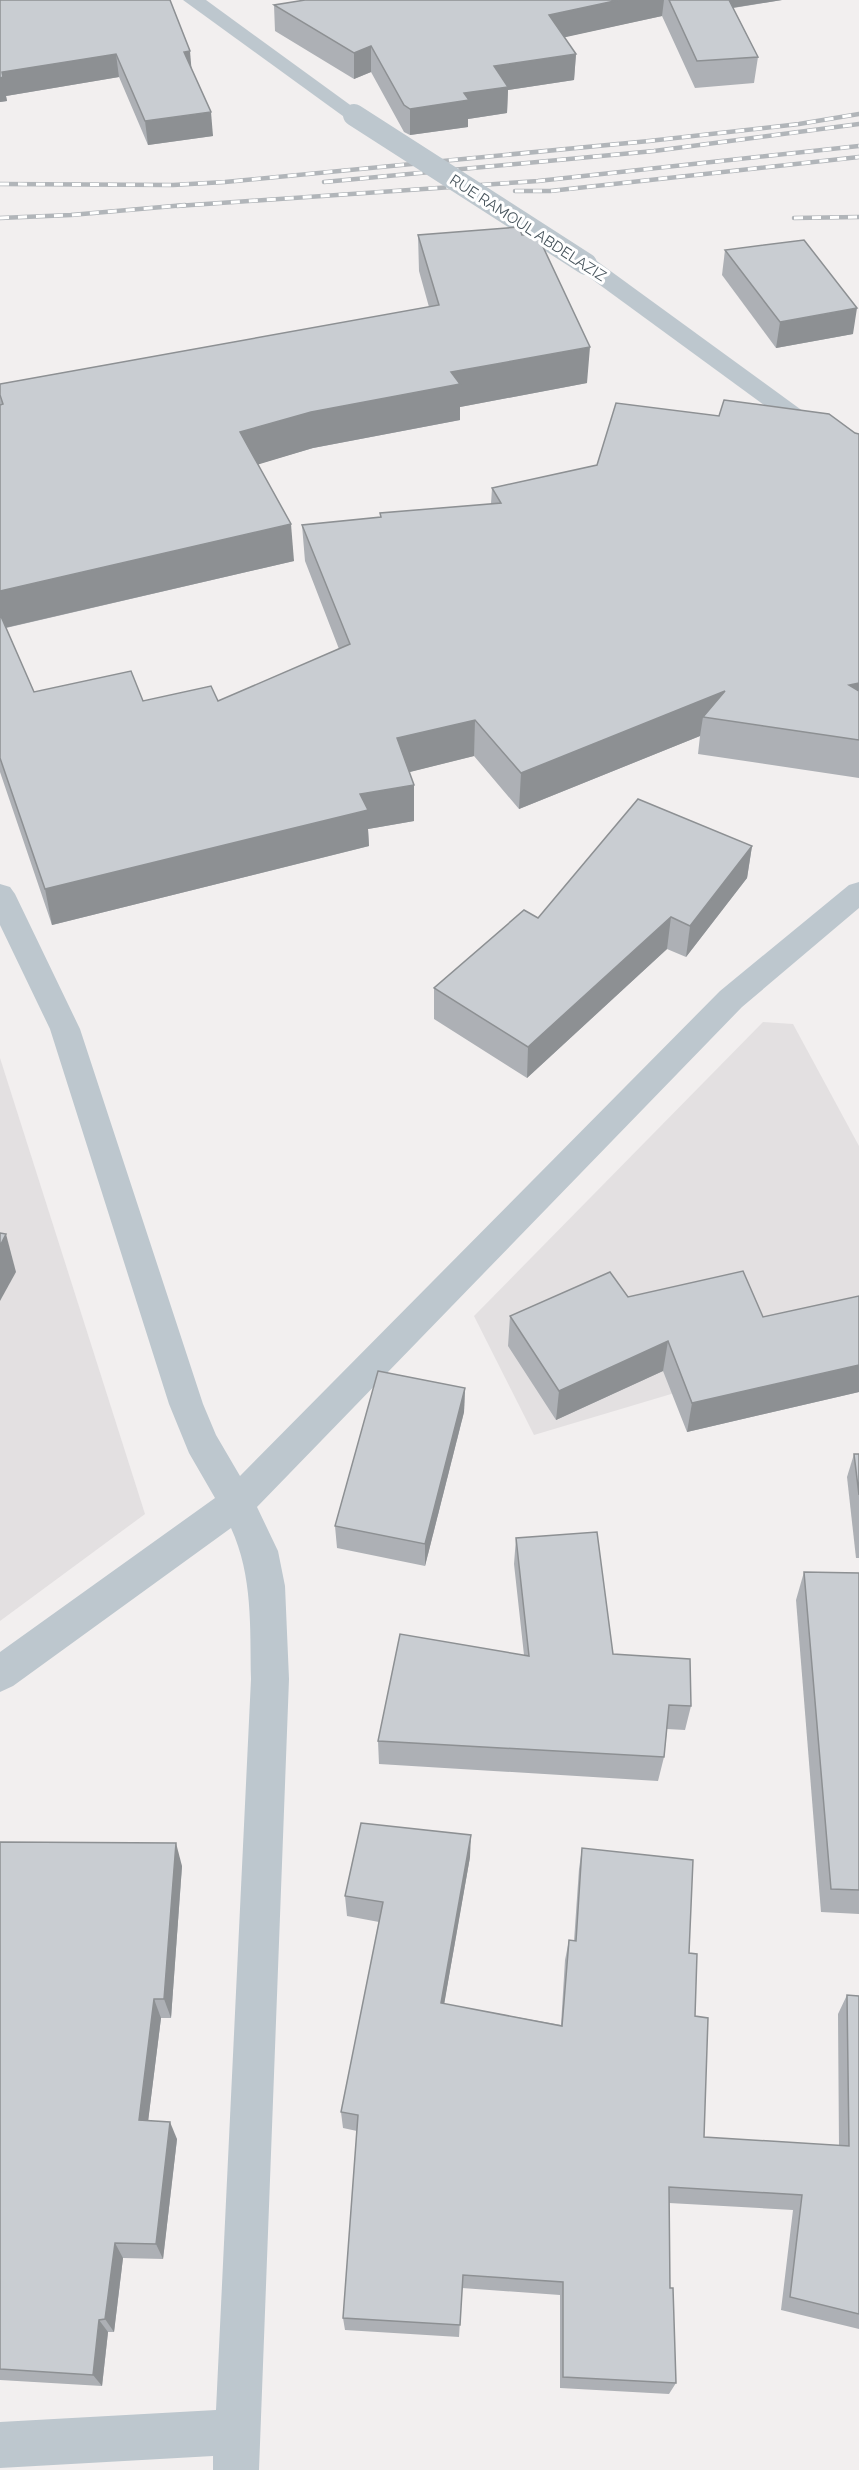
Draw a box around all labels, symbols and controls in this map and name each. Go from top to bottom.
street label: RUE RAMOUL ABDELAZIZ [446,171,610,285]

